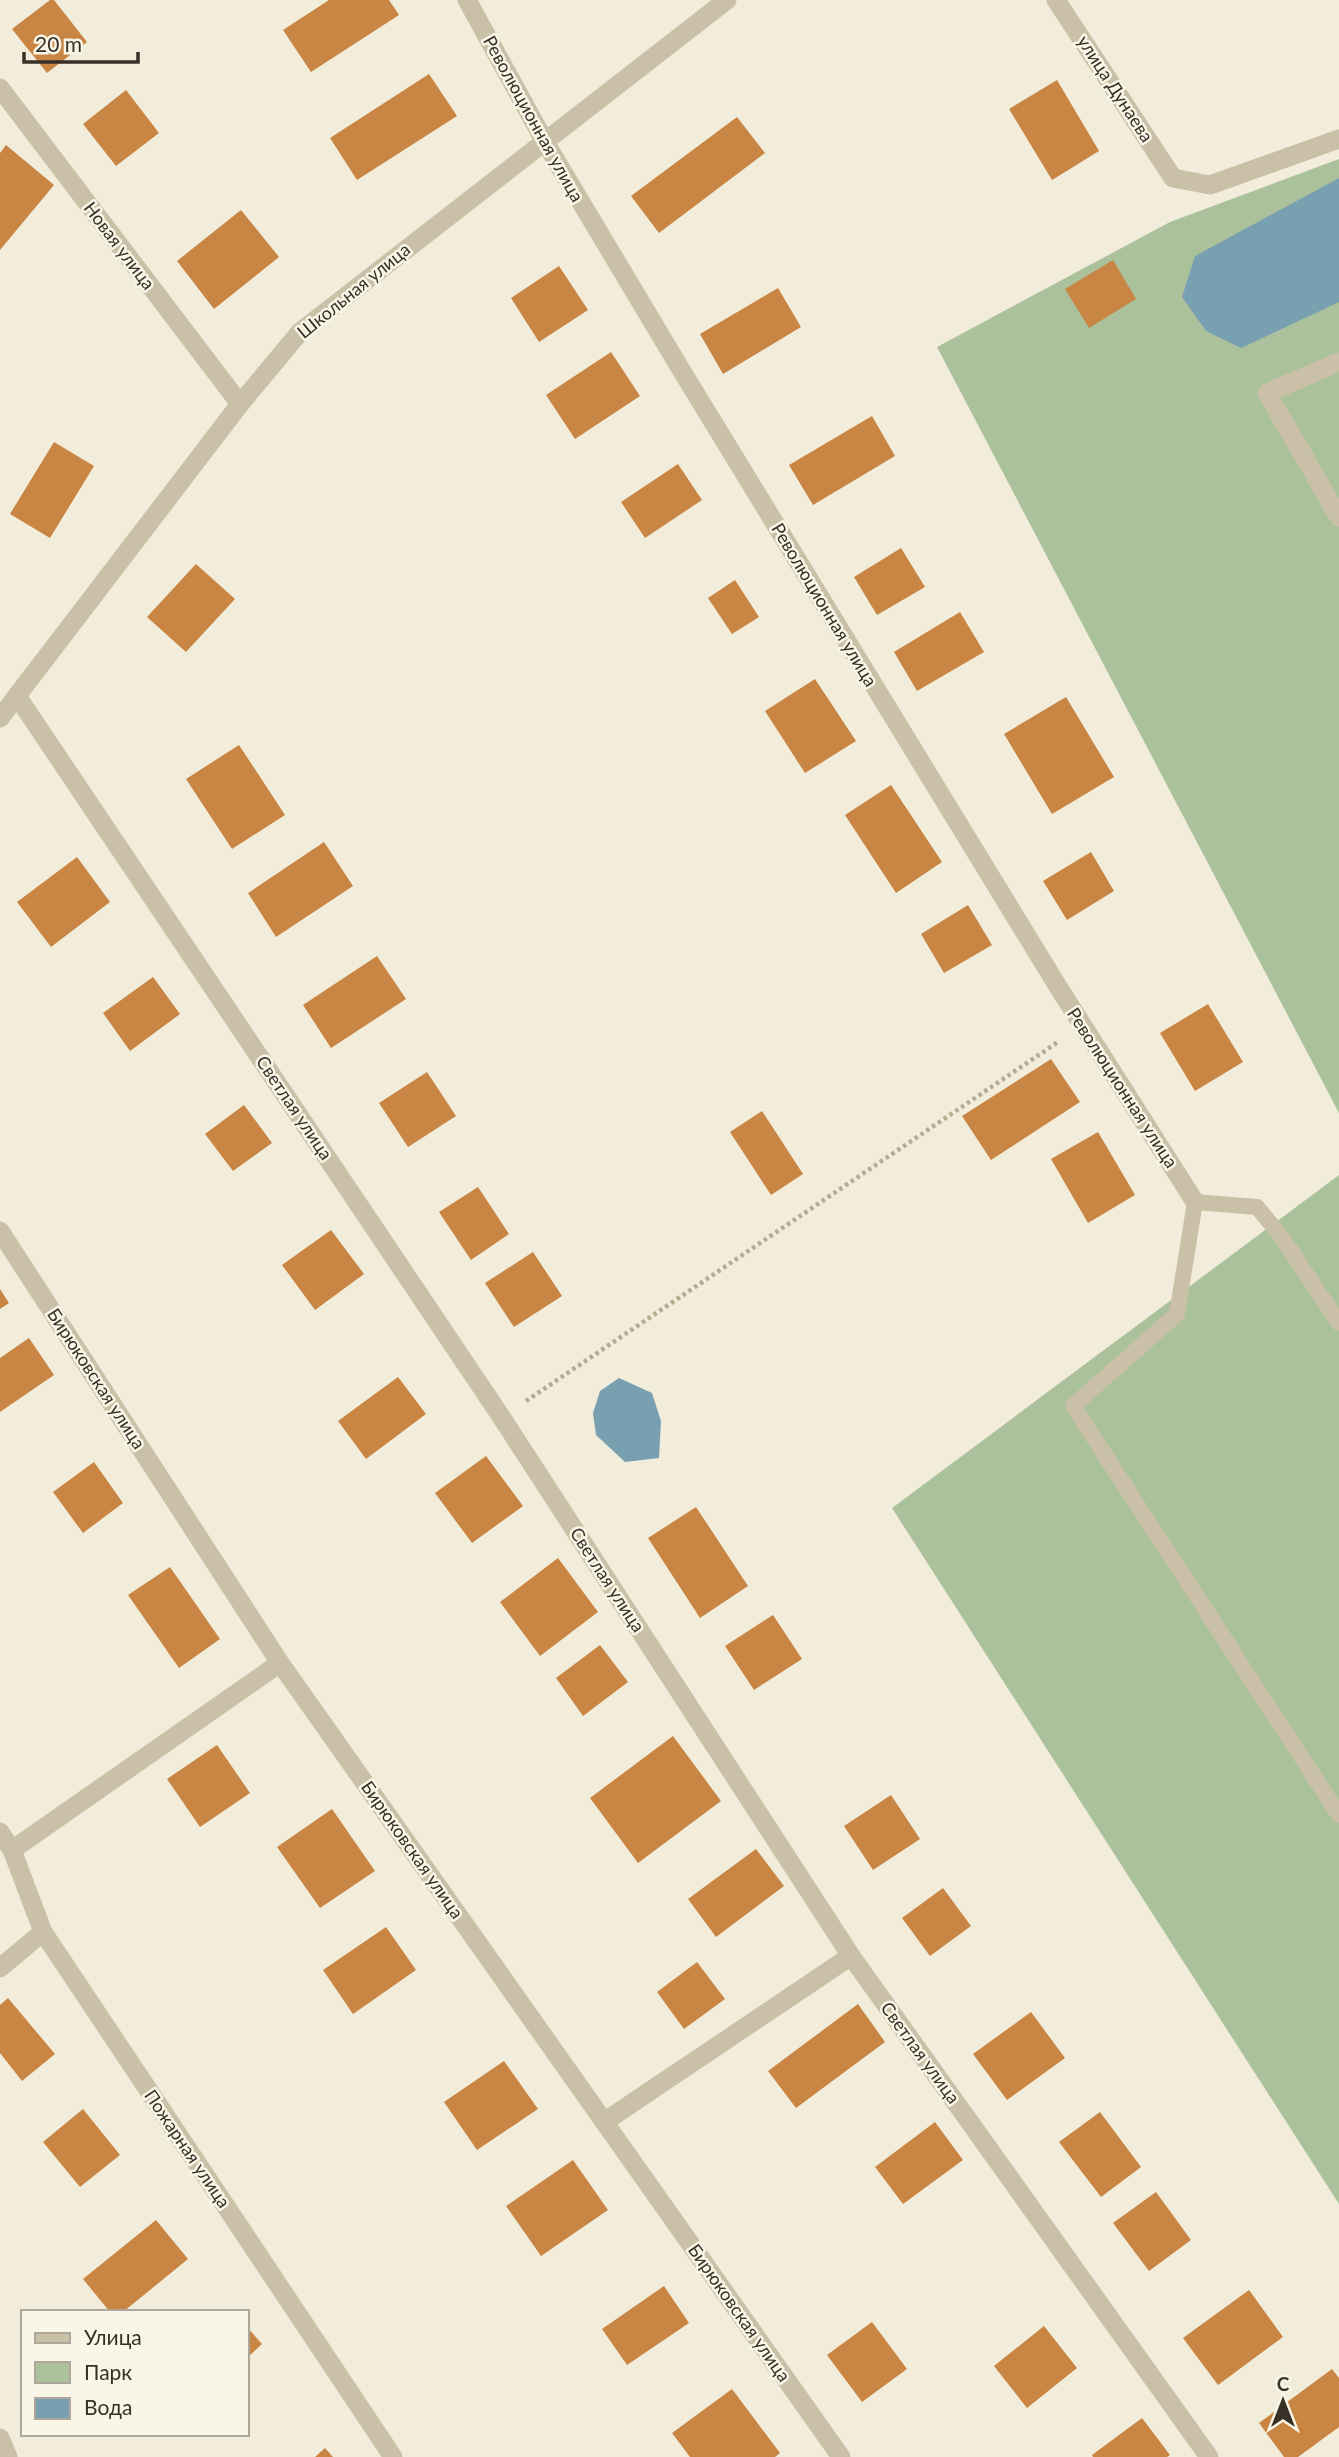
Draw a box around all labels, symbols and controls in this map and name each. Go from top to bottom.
scale bar [24,21,138,65]
text: 20 m [35,31,82,56]
street label: улица Дунаева [1073,31,1159,146]
street label: Революционная улица [479,32,589,205]
street label: Новая улица [80,197,160,294]
street label: Школьная улица [292,238,414,343]
street label: Революционная улица [767,519,882,690]
street label: Революционная улица [1063,1003,1183,1172]
street label: Светлая улица [252,1051,338,1164]
street label: Бирюковская улица [43,1304,150,1453]
street label: Светлая улица [566,1523,650,1636]
street label: Бирюковская улица [357,1776,469,1923]
street label: Светлая улица [876,1997,965,2108]
street label: Пожарная улица [140,2085,235,2212]
street label: Бирюковская улица [684,2239,796,2386]
legend [21,2310,248,2436]
text: Улица [84,2324,142,2349]
text: Парк [84,2359,132,2384]
north arrow [1248,2366,1318,2436]
text: С [1277,2372,1290,2395]
text: Вода [84,2394,132,2419]

